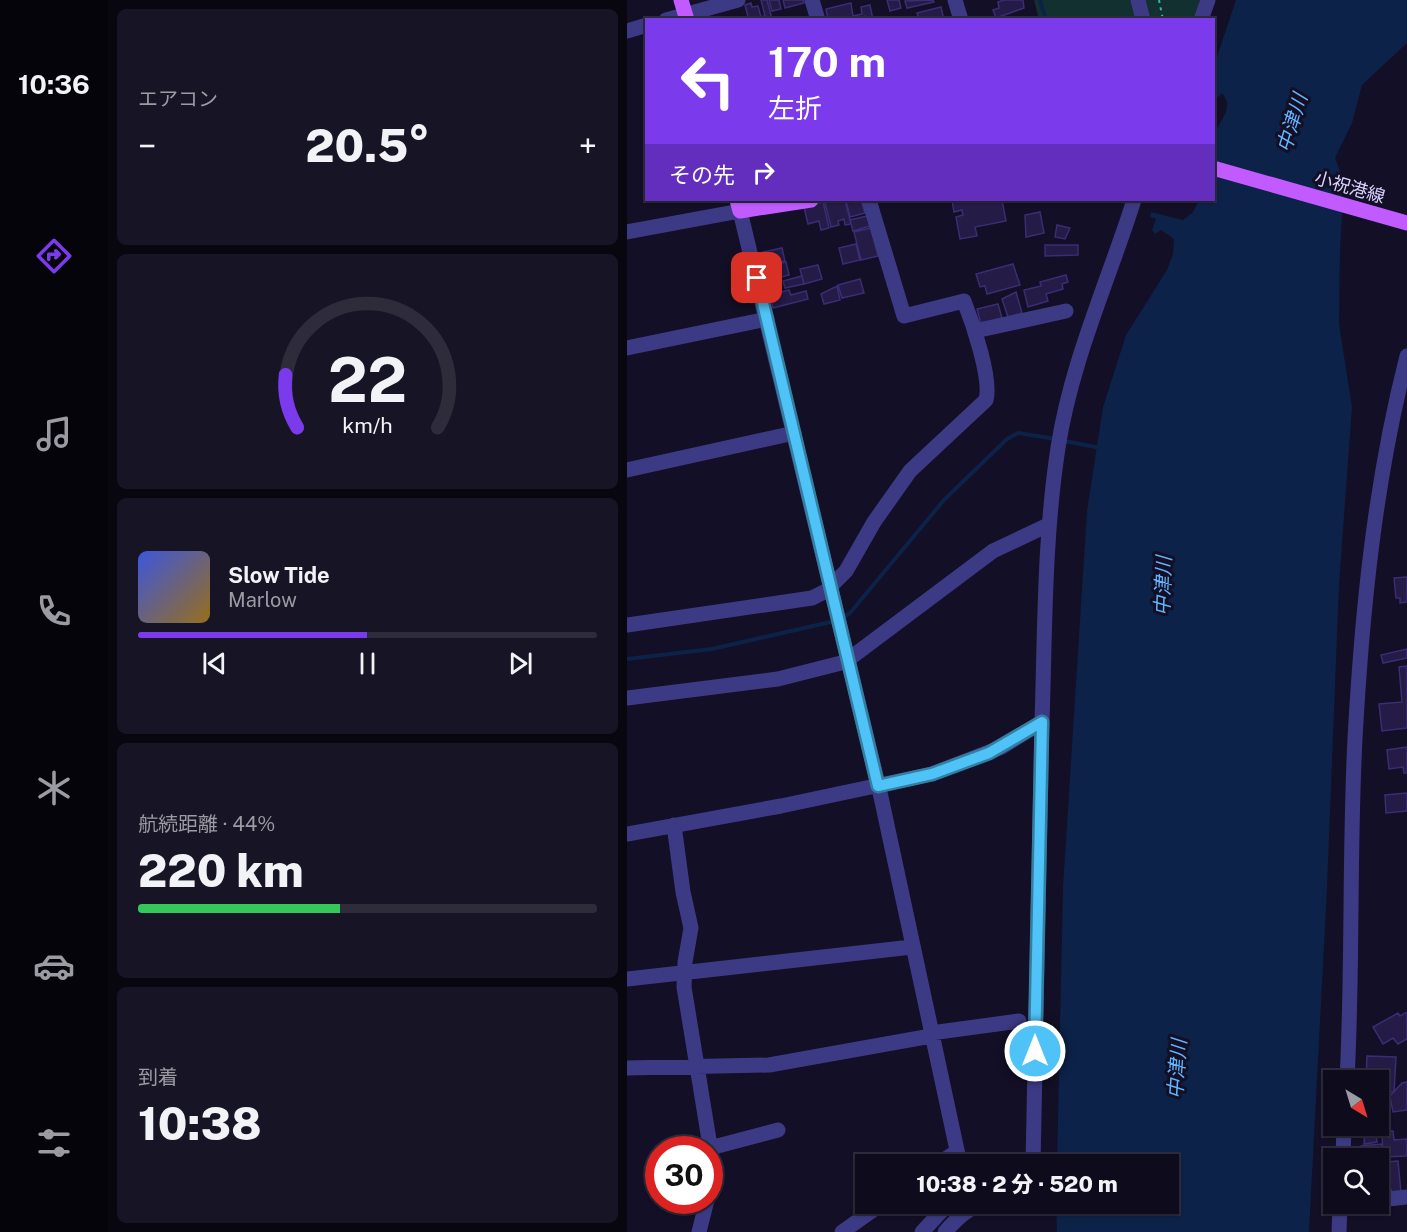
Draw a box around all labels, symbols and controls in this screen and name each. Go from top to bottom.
text: 170 m [768,37,886,86]
icon: left [669,42,747,120]
text: 10:36 [18,68,90,100]
text: エアコン [138,87,218,111]
water label: 中津川 [1272,89,1313,155]
text: 左折 [768,92,822,124]
text: 20.5° [305,119,430,172]
text: − [138,127,156,165]
text: + [579,127,597,165]
icon: right [747,156,780,189]
text: その先 [669,162,735,188]
street label: 小祝港線 [1313,167,1387,207]
icon: directions [33,235,75,277]
pin [731,252,782,303]
icon: arrive [740,261,773,294]
text: 22 [328,344,407,417]
icon: music [33,413,75,455]
text: km/h [342,414,393,439]
water label: 中津川 [1150,554,1176,616]
text: Slow Tide [228,562,330,588]
text: Marlow [228,588,297,612]
icon: phone [33,590,75,632]
icon: previous [198,647,231,680]
icon: pause [351,647,384,680]
icon: next [504,647,537,680]
icon: climate [33,767,75,809]
text: 航続距離 · 44% [138,812,275,836]
text: 220 km [138,844,304,897]
icon: car [33,945,75,987]
position arrow [1003,1019,1067,1083]
water label: 中津川 [1163,1036,1191,1100]
text: 到着 [138,1065,178,1089]
north arrow [1323,1070,1389,1136]
map controls [1323,1070,1389,1214]
text: 10:38 [138,1097,262,1150]
icon: filters [33,1122,75,1164]
speed limit sign: 30 [645,1136,723,1214]
button: search [1323,1148,1389,1214]
text: 10:38 · 2 分 · 520 m [916,1171,1118,1197]

